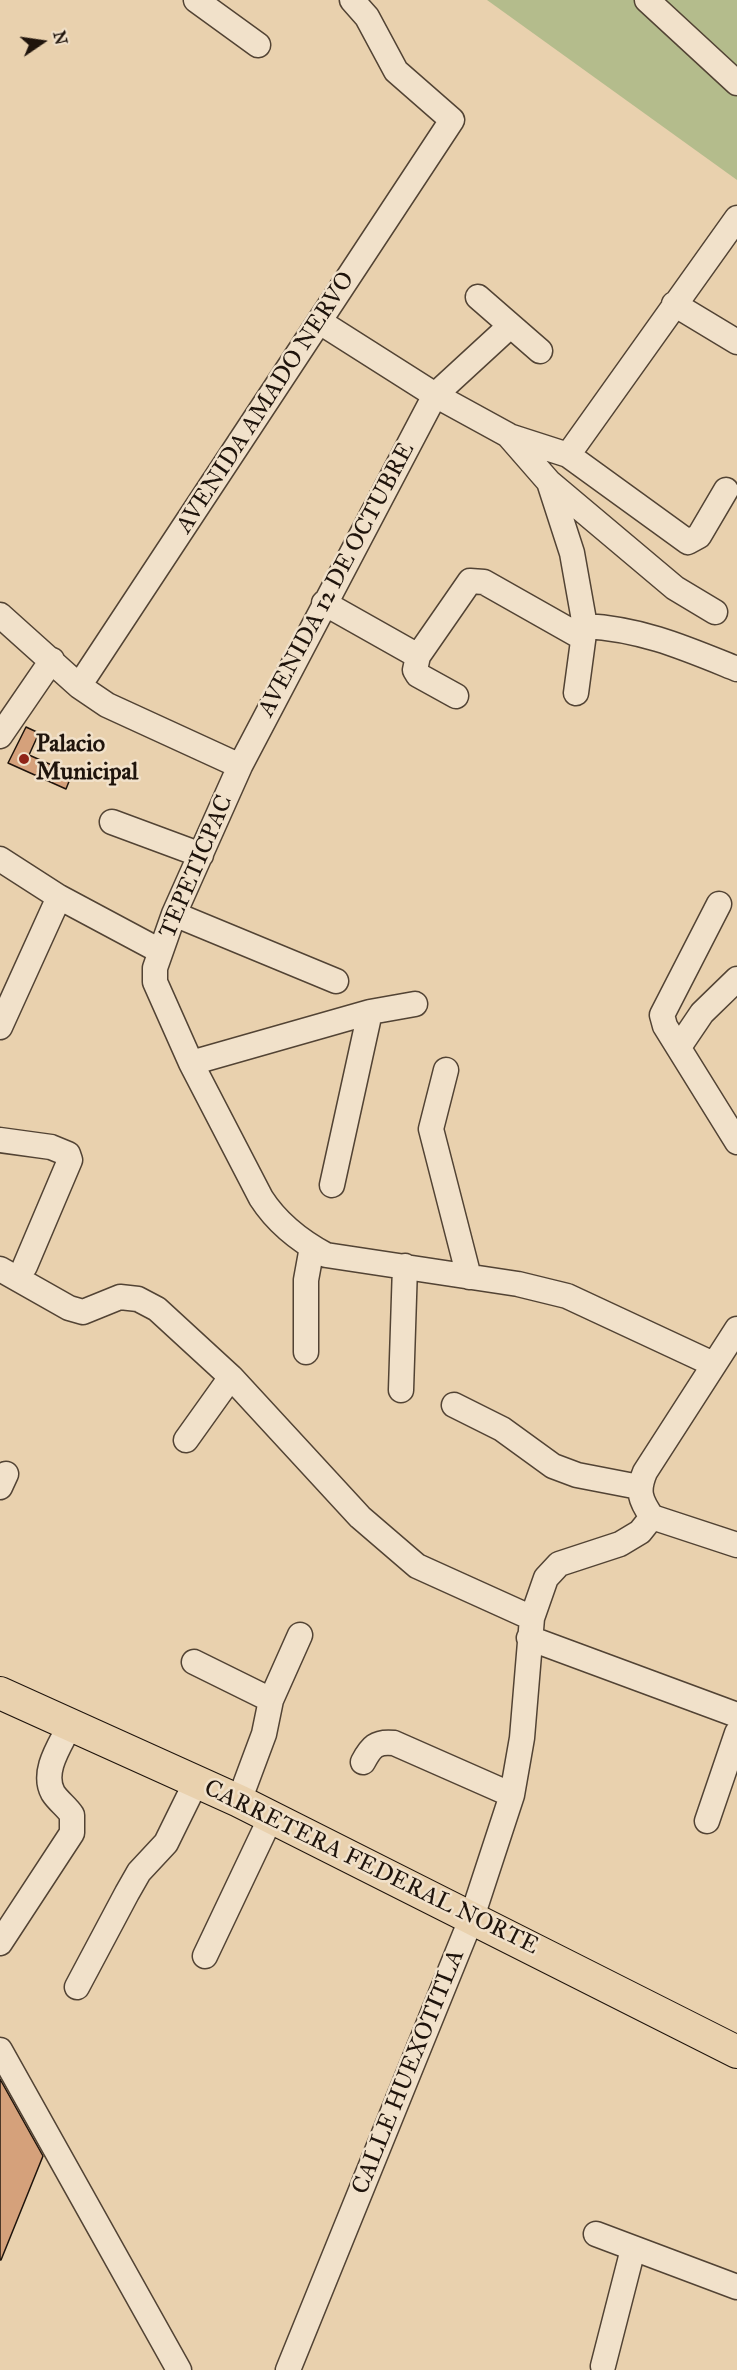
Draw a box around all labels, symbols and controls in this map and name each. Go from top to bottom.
north arrow [12,12,72,72]
text: N [49,29,71,47]
street label: AVENIDA AMADO NERVO [171,267,361,539]
street label: AVENIDA 12 DE OCTUBRE [252,438,422,722]
place label: Palacio Municipal [36,731,138,787]
marker: Palacio Municipal [17,752,31,766]
street label: TEPETICPAC [154,791,240,943]
street label: CARRETERA FEDERAL NORTE [199,1774,543,1962]
street label: CALLE HUEXOTITLA [347,1945,471,2199]

